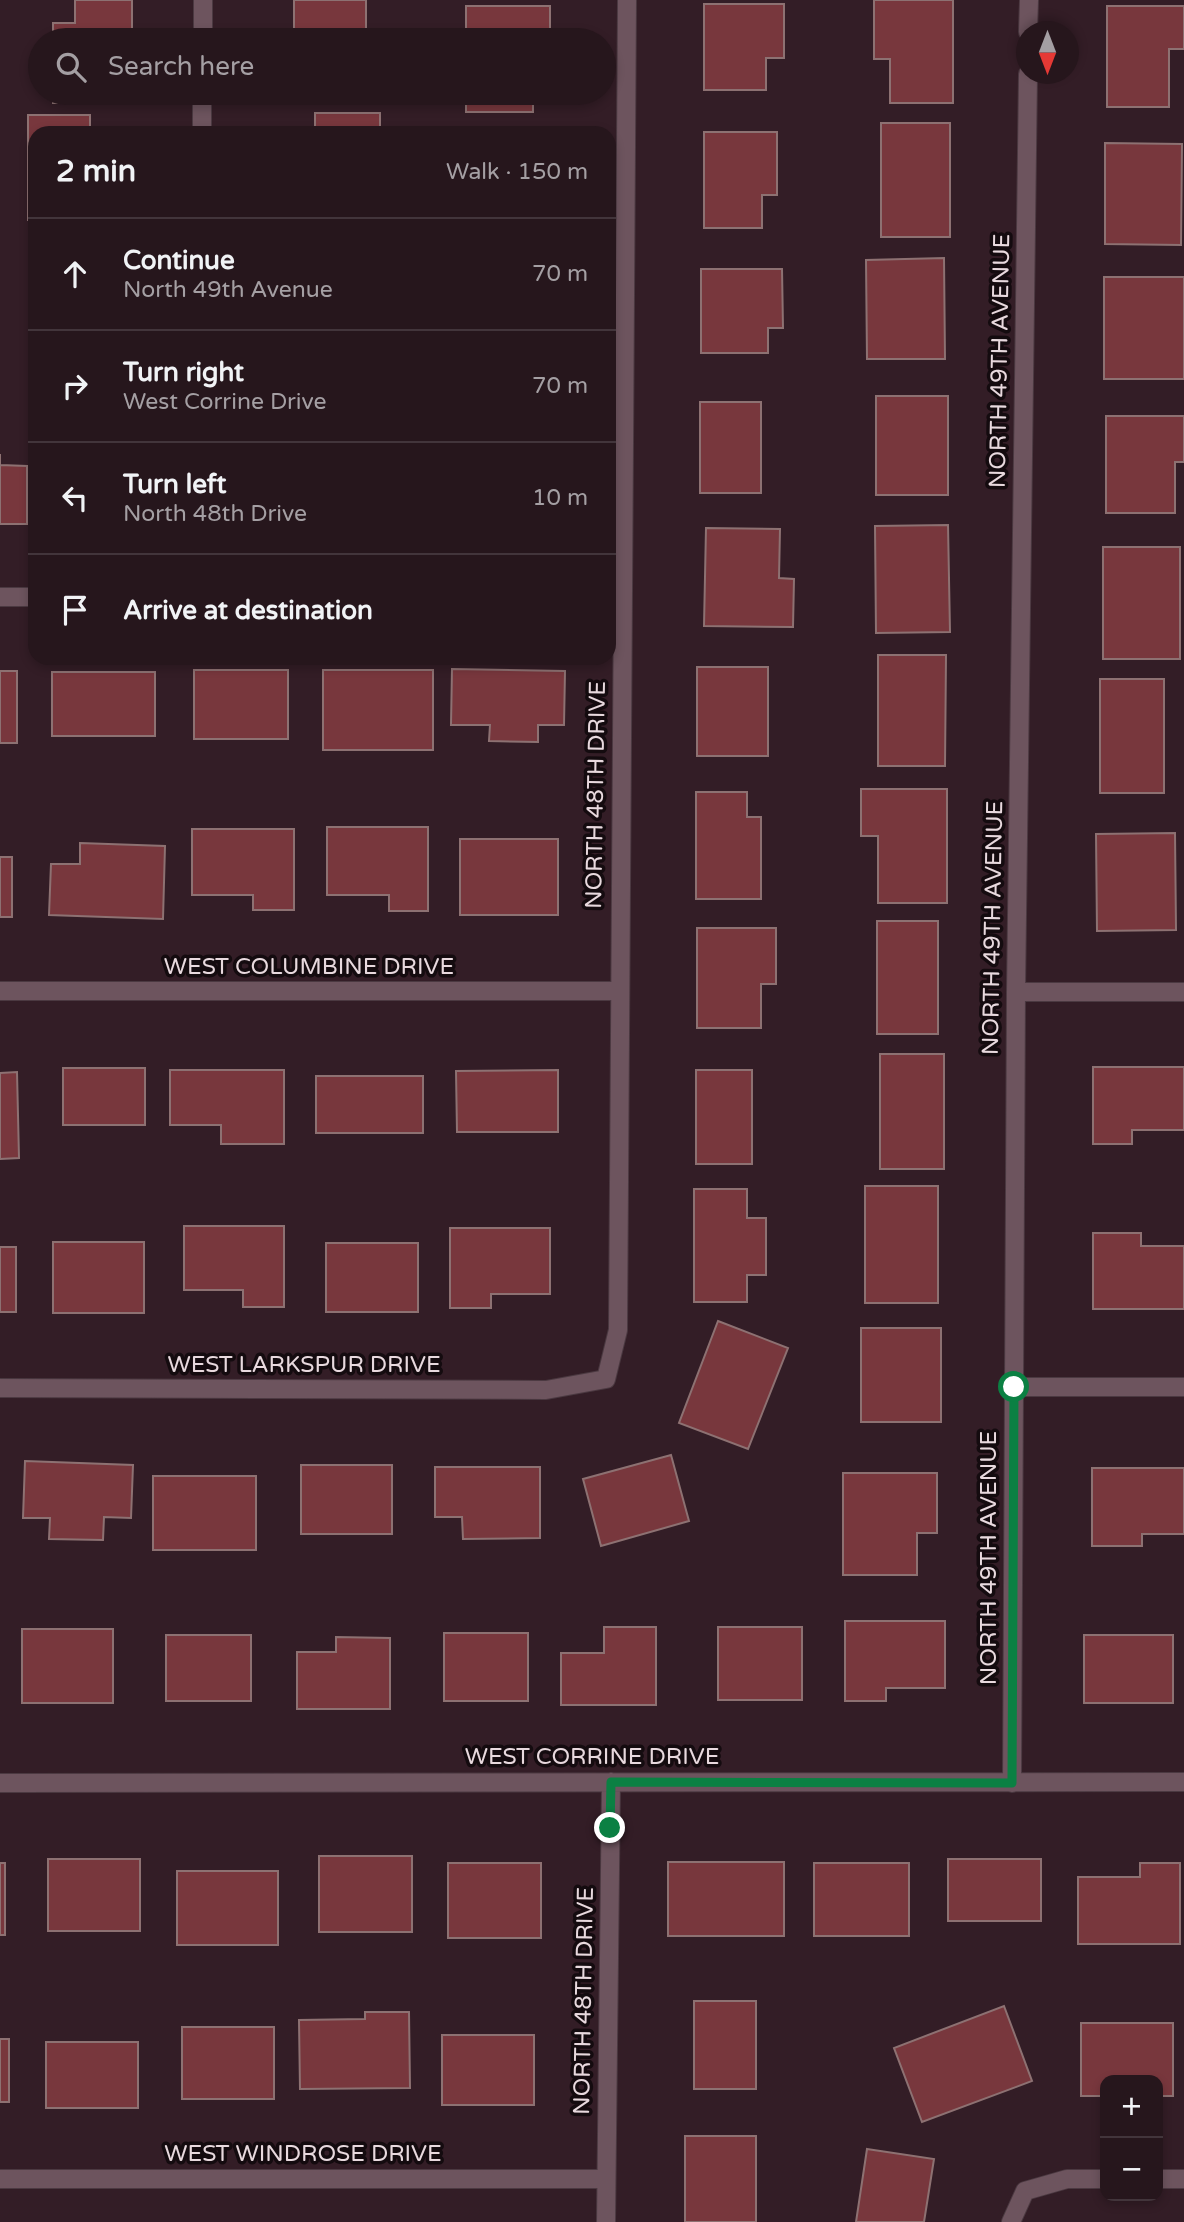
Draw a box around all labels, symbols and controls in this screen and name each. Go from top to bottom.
north arrow [1016,21,1079,84]
search box [28,28,616,105]
icon: search [52,48,90,86]
text: Search here [108,51,254,82]
text: 2 min [56,153,136,190]
text: Walk · 150 m [446,158,588,186]
street label: NORTH 49TH AVENUE [984,234,1016,488]
text: Continue [123,245,235,276]
icon: ahead [56,255,94,293]
text: 70 m [532,260,588,288]
text: North 49th Avenue [123,276,333,304]
text: Turn right [123,357,244,388]
icon: right [56,367,94,405]
text: 70 m [532,372,588,400]
text: West Corrine Drive [123,388,327,416]
text: Turn left [123,469,226,500]
icon: left [56,479,94,517]
text: 10 m [532,484,588,512]
text: North 48th Drive [123,500,307,528]
icon: arrive [56,591,94,629]
text: Arrive at destination [123,595,373,626]
street label: NORTH 48TH DRIVE [580,681,612,909]
street label: NORTH 49TH AVENUE [977,801,1009,1055]
street label: WEST COLUMBINE DRIVE [164,953,454,981]
street label: WEST LARKSPUR DRIVE [167,1351,441,1379]
route start [998,1371,1029,1402]
street label: NORTH 49TH AVENUE [975,1431,1003,1685]
street label: WEST CORRINE DRIVE [465,1743,719,1771]
route end [594,1812,625,1843]
street label: NORTH 48TH DRIVE [568,1887,600,2115]
map controls [1100,2075,1163,2201]
button: + [1100,2075,1163,2138]
button: − [1100,2138,1163,2201]
street label: WEST WINDROSE DRIVE [164,2140,442,2168]

